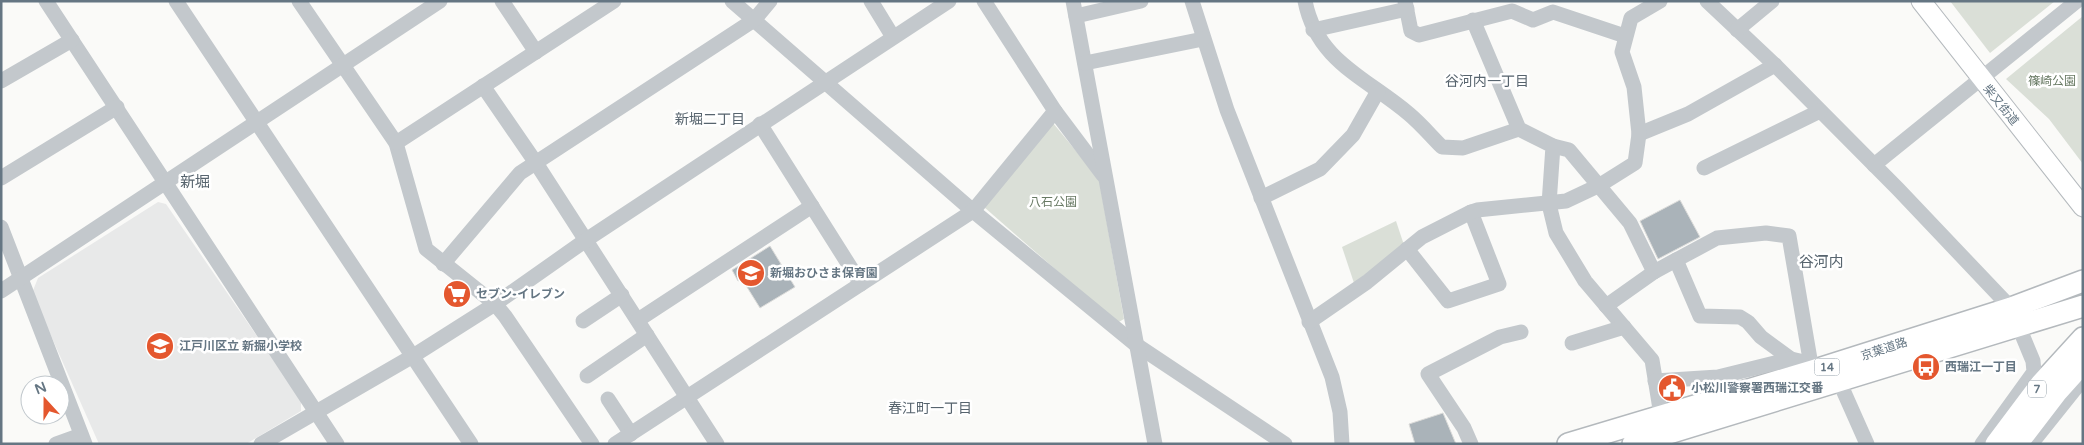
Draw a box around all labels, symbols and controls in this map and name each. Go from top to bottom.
district label: 谷河内一丁目 [1445,73,1529,90]
park label: 篠崎公園 [2028,74,2076,88]
street label: 柴又街道 [1980,82,2022,128]
district label: 新堀二丁目 [675,111,745,128]
district label: 新堀 [180,173,210,191]
park label: 八石公園 [1029,195,1077,209]
district label: 谷河内 [1798,253,1844,271]
school or university icon: 新堀おひさま保育園 [736,258,766,288]
place label: 新堀おひさま保育園 [770,266,878,280]
supermarket icon: セブン-イレブン [442,279,472,309]
place label: セブン-イレブン [476,287,565,301]
school or university icon: 江戸川区立 新掘小学校 [145,331,175,361]
street label: 京葉道路 [1859,335,1909,363]
place label: 江戸川区立 新掘小学校 [179,339,302,353]
bus stop icon: 西瑞江一丁目 [1911,352,1941,382]
road number: 14 [1814,358,1840,376]
place label: 西瑞江一丁目 [1945,360,2017,374]
public building icon: 小松川警察署西瑞江交番 [1657,373,1687,403]
north arrow [20,375,70,425]
text: N [32,378,49,398]
road number: 7 [2028,380,2046,398]
place label: 小松川警察署西瑞江交番 [1691,381,1824,395]
district label: 春江町一丁目 [888,400,972,417]

